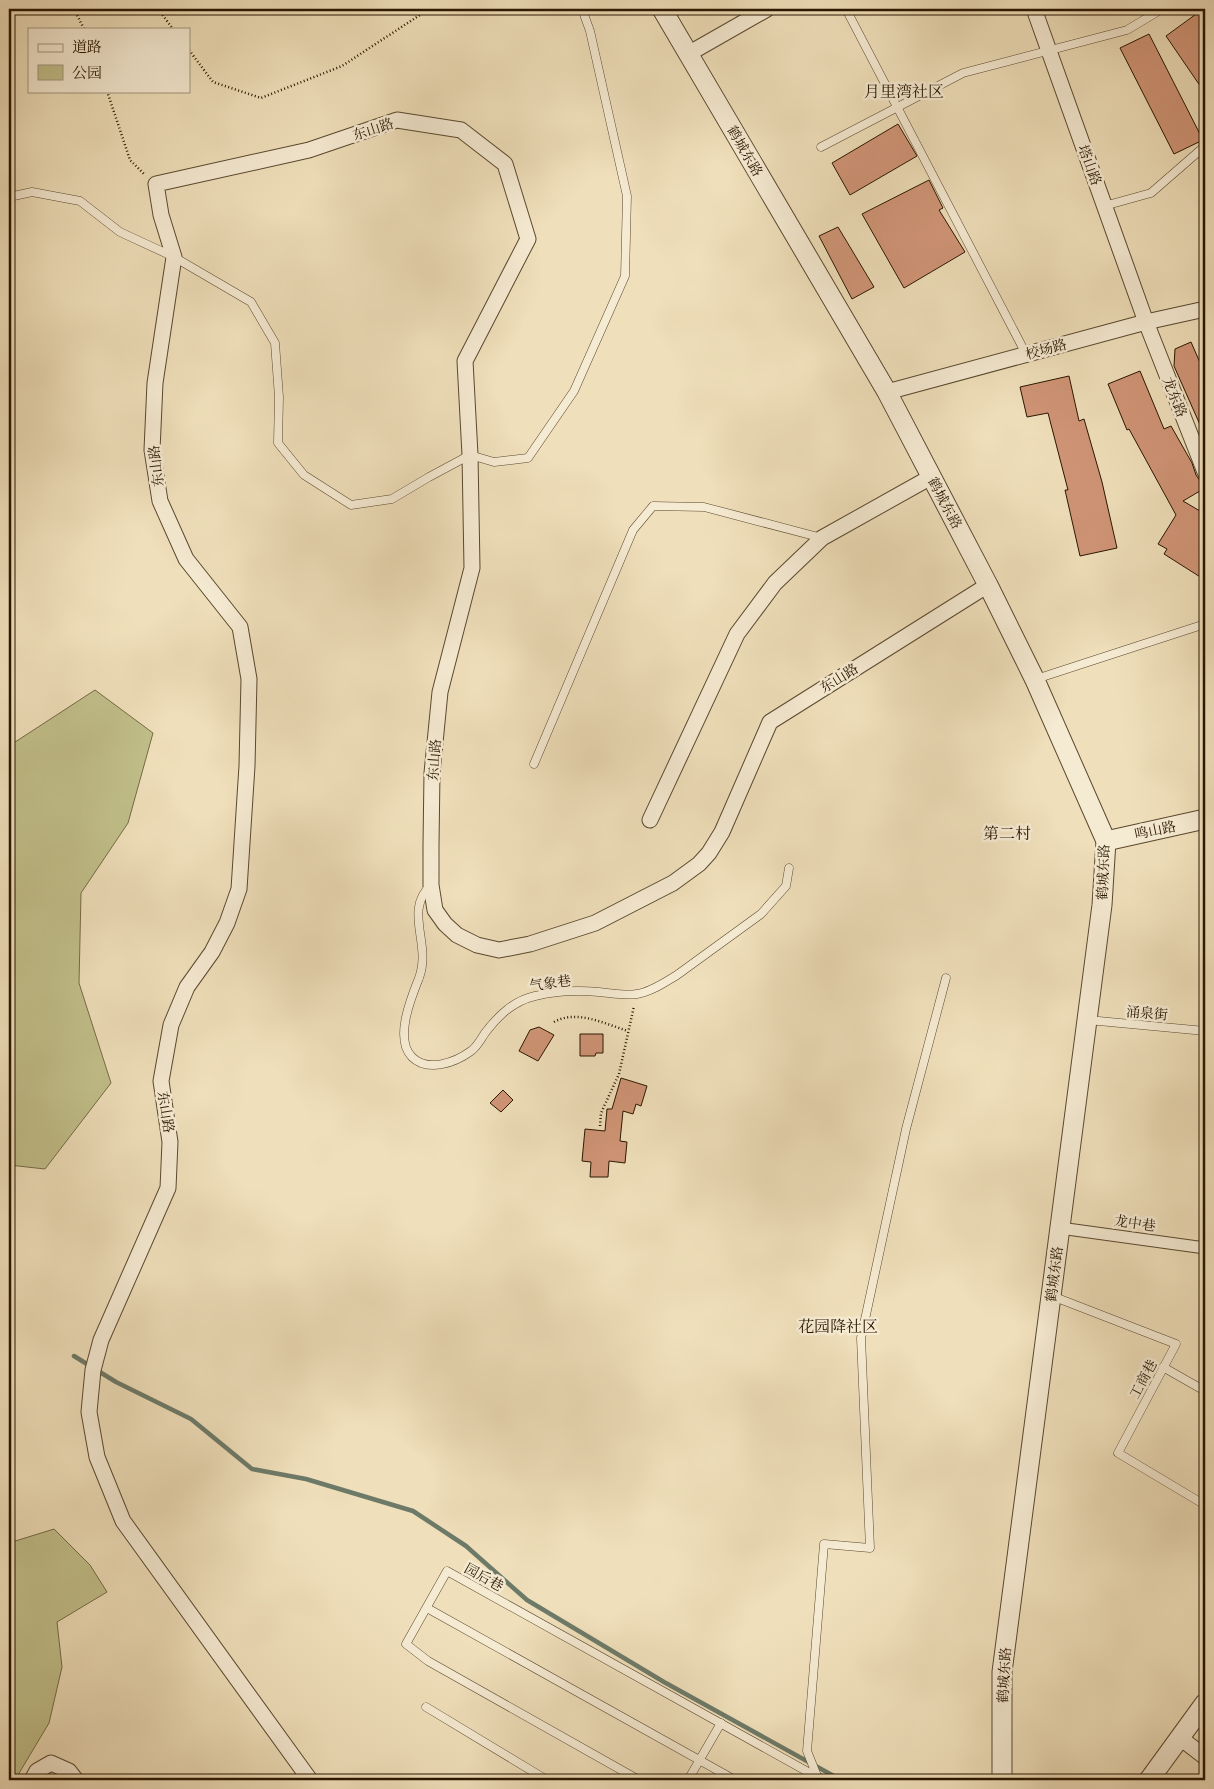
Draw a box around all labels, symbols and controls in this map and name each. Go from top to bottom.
legend [28,28,190,92]
text: 道路 [72,37,102,57]
text: 公园 [72,63,102,83]
district label: 月里湾社区 [864,81,944,103]
street label: 东山路 [350,114,396,145]
street label: 鹤城东路 [722,122,767,180]
street label: 塔山路 [1073,142,1106,188]
street label: 校场路 [1023,335,1069,364]
street label: 龙东路 [1158,374,1191,420]
street label: 东山路 [145,444,168,488]
street label: 鹤城东路 [923,474,966,532]
street label: 东山路 [816,659,862,698]
street label: 东山路 [424,738,445,782]
street label: 鸣山路 [1133,817,1178,844]
district label: 第二村 [983,823,1031,845]
street label: 鹤城东路 [1093,844,1114,900]
street label: 气象巷 [528,971,572,996]
street label: 涌泉街 [1125,1002,1169,1025]
street label: 东山路 [153,1090,178,1134]
street label: 龙中巷 [1113,1211,1157,1236]
street label: 鹤城东路 [1042,1245,1067,1303]
district label: 花园降社区 [798,1316,878,1338]
street label: 工商巷 [1125,1356,1162,1402]
street label: 园后巷 [461,1559,507,1596]
street label: 鹤城东路 [994,1647,1015,1703]

